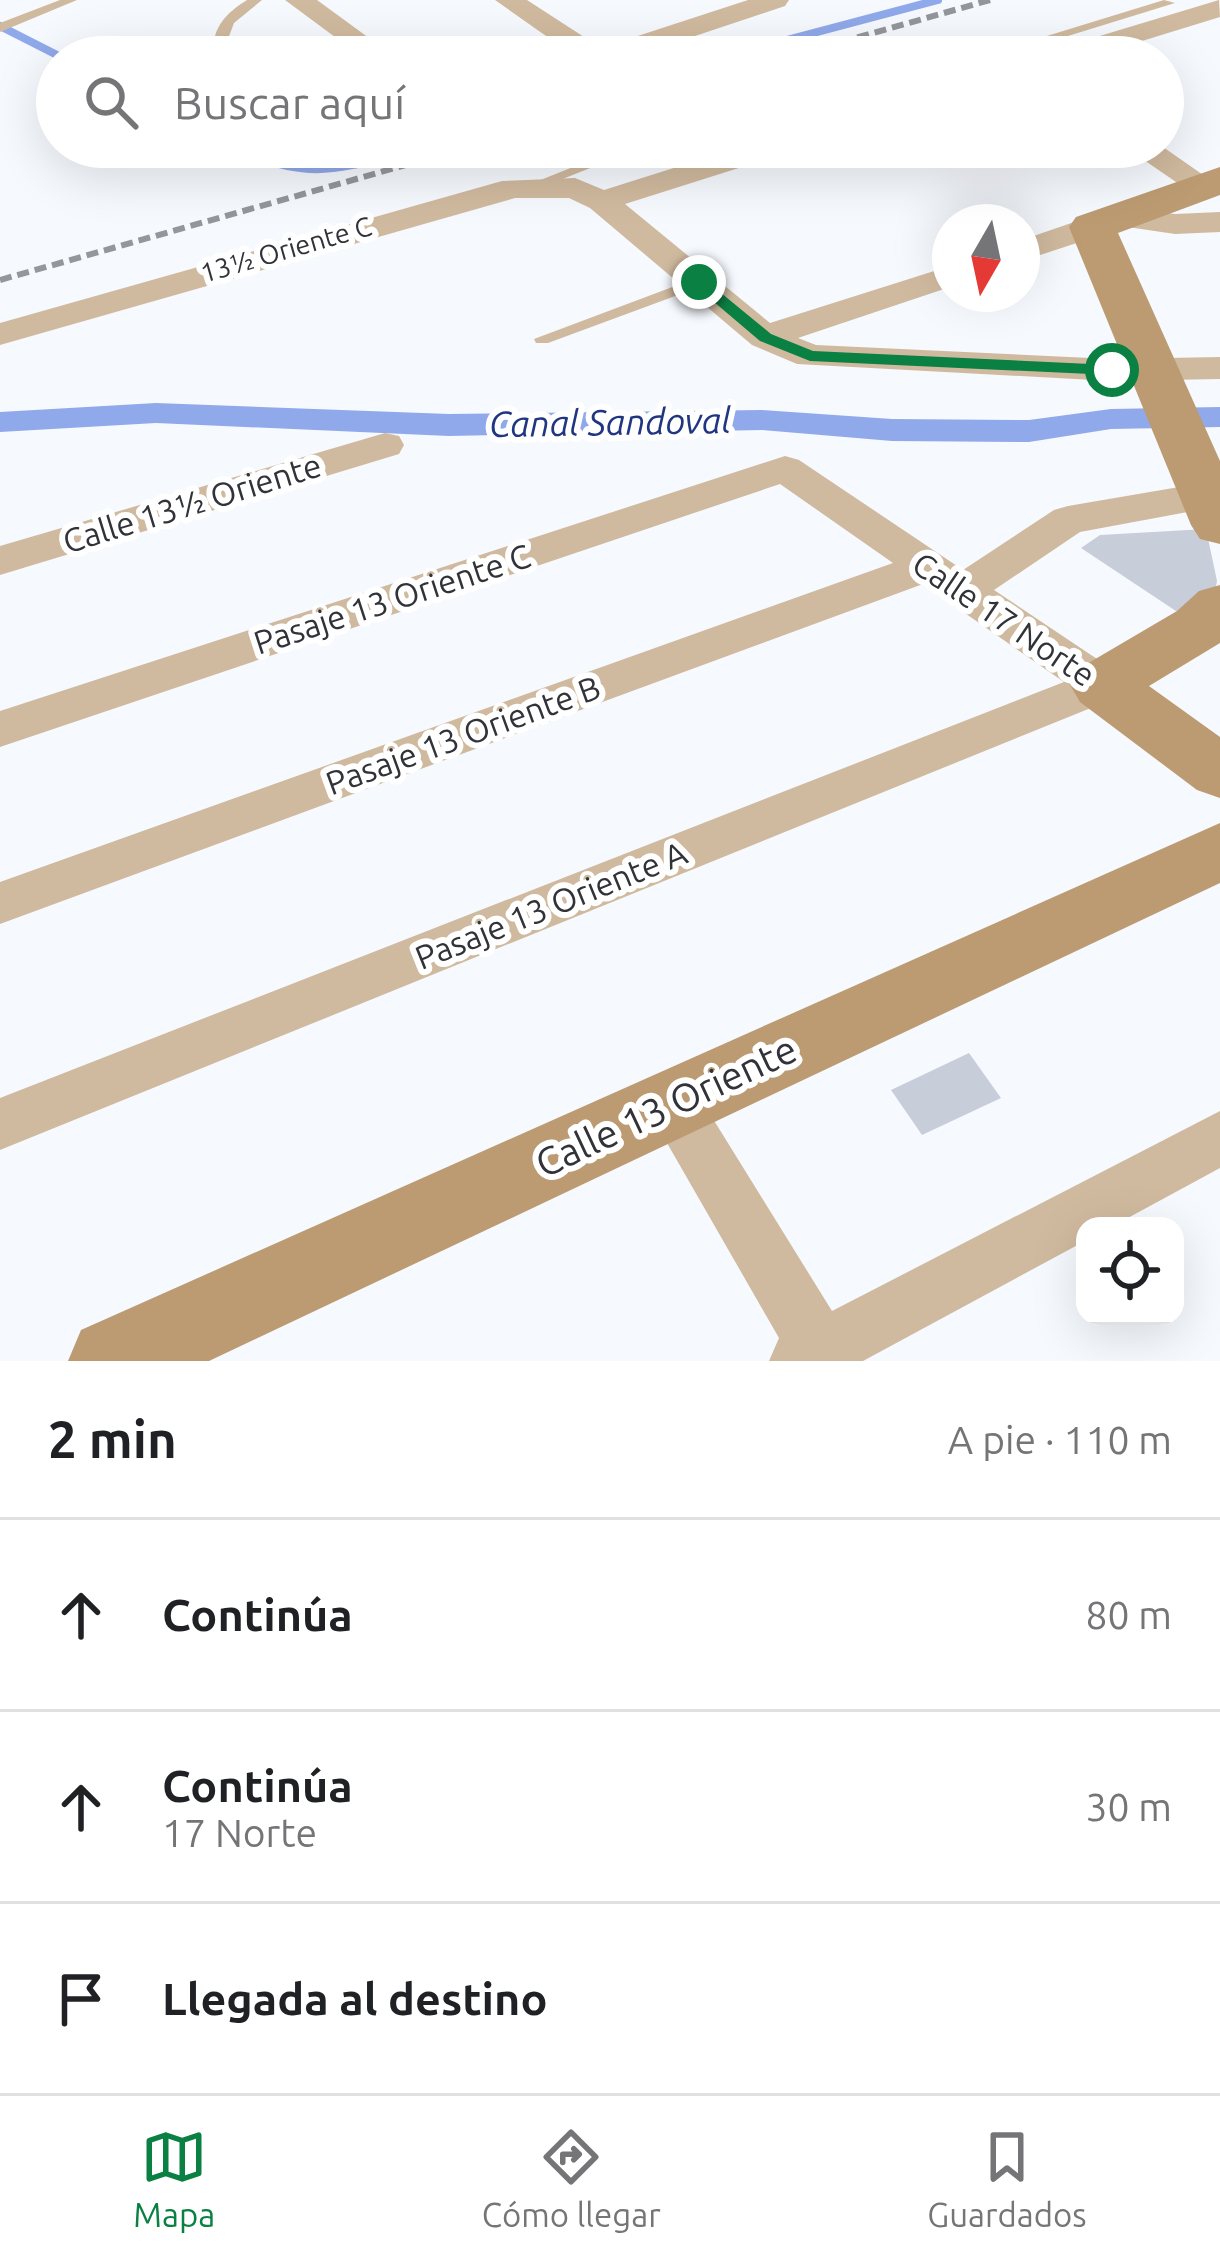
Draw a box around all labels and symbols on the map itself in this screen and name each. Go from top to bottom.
north arrow [932,204,1040,312]
street label: 13½ Oriente C [197,210,375,288]
route end [672,255,726,309]
route start [1085,343,1139,397]
water label: Canal Sandoval [488,399,732,444]
street label: Calle 13½ Oriente [58,446,326,559]
street label: Pasaje 13 Oriente C [249,536,535,661]
street label: Calle 17 Norte [906,544,1102,693]
street label: Pasaje 13 Oriente B [321,668,605,801]
street label: Pasaje 13 Oriente A [410,833,692,976]
street label: Calle 13 Oriente [529,1026,803,1185]

